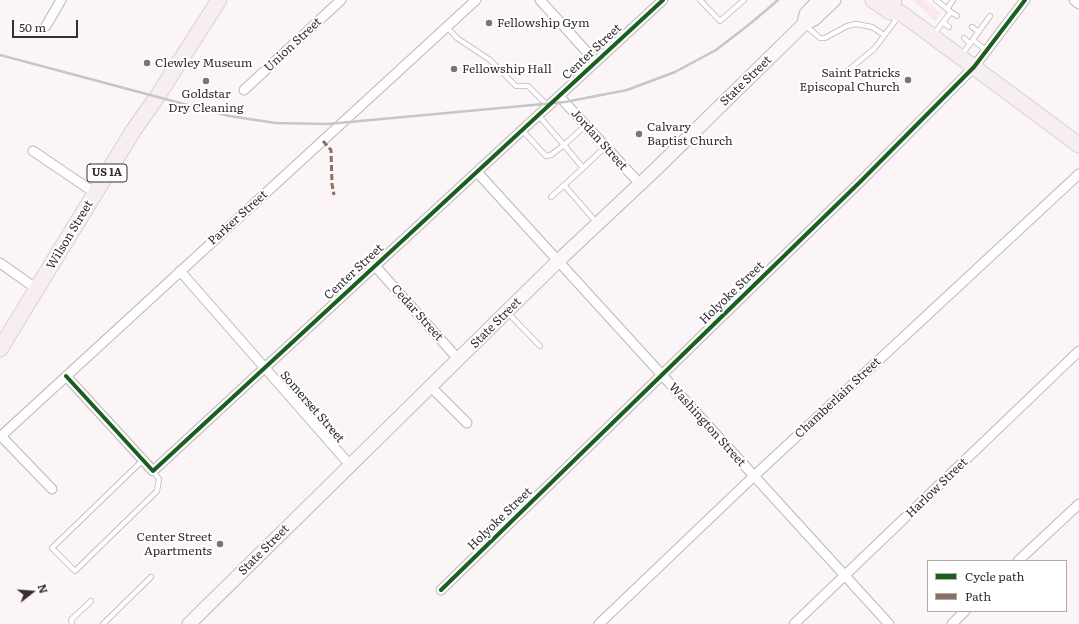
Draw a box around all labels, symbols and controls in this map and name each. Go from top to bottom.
scale bar [14,12,80,38]
street label: Union Street [261,15,325,75]
place label: Fellowship Gym [497,16,590,30]
text: 50 m [19,18,46,36]
marker: Fellowship Gym [484,18,494,28]
street label: Center Street [560,21,624,83]
street label: State Street [717,53,775,109]
place label: Clewley Museum [155,56,252,70]
marker: Clewley Museum [142,58,152,68]
place label: Fellowship Hall [462,62,552,76]
marker: Fellowship Hall [449,64,459,74]
place label: Saint Patricks Episcopal Church [799,66,900,94]
marker: Saint Patricks Episcopal Church [903,75,913,85]
marker: Goldstar Dry Cleaning [201,76,211,86]
place label: Goldstar Dry Cleaning [168,87,244,115]
street label: Jordan Street [568,107,630,173]
place label: Calvary Baptist Church [647,120,733,148]
marker: Calvary Baptist Church [634,129,644,139]
road number: US 1A [87,164,127,182]
street label: Parker Street [205,188,271,248]
street label: Wilson Street [44,198,96,272]
street label: Center Street [322,241,386,303]
street label: Holyoke Street [697,259,767,327]
street label: Cedar Street [388,282,446,344]
street label: State Street [468,295,524,351]
street label: Chamberlain Street [792,355,884,441]
street label: Somerset Street [277,368,347,446]
street label: Washington Street [666,380,748,470]
street label: Harlow Street [903,455,971,521]
street label: Holyoke Street [465,485,535,553]
street label: State Street [236,522,292,578]
place label: Center Street Apartments [137,530,212,558]
marker: Center Street Apartments [215,539,225,549]
legend [927,560,1067,612]
text: Cycle path [965,567,1025,585]
north arrow [12,572,52,612]
text: N [34,582,52,595]
text: Path [965,587,991,605]

